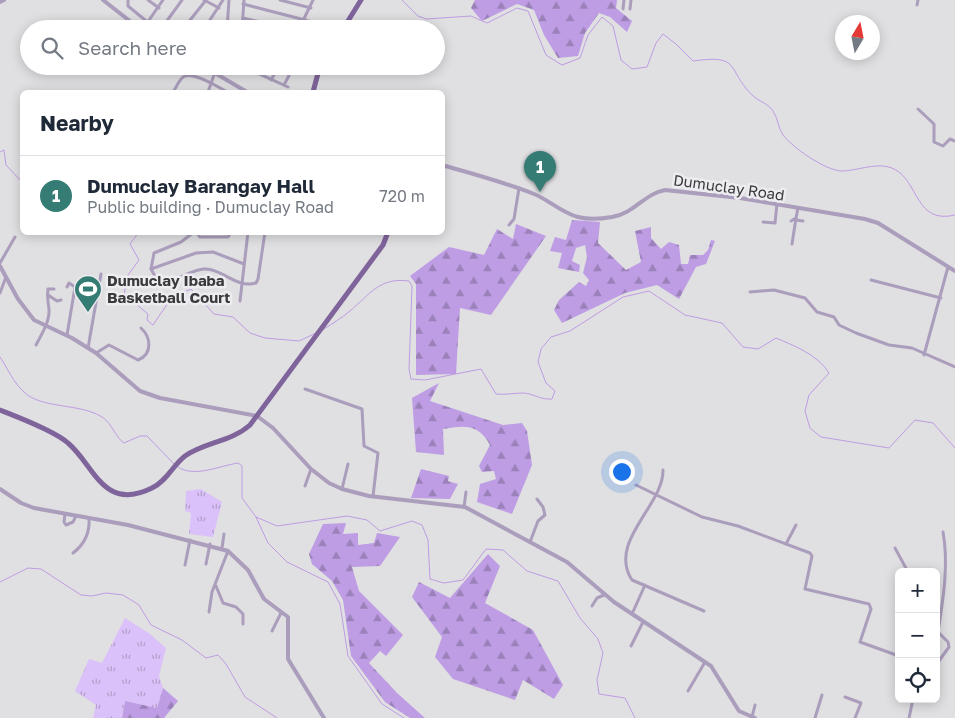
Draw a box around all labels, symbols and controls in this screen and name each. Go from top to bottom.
north arrow [835,15,880,60]
search box [20,20,445,75]
icon: search [38,34,66,62]
text: Search here [78,36,187,59]
text: Nearby [40,110,114,136]
pin: 1 [524,151,556,192]
street label: Dumuclay Road [672,170,786,204]
text: Dumuclay Barangay Hall [87,174,315,197]
text: 1 [52,186,60,206]
text: 720 m [379,186,425,206]
text: Public building · Dumuclay Road [87,197,334,217]
place label: Dumuclay Ibaba Basketball Court [107,271,230,306]
sports icon: Dumuclay Ibaba Basketball Court [73,274,103,313]
your location [609,459,635,485]
map controls [895,568,940,703]
button: + [895,568,940,613]
button: − [895,613,940,658]
button: locate [895,658,940,703]

